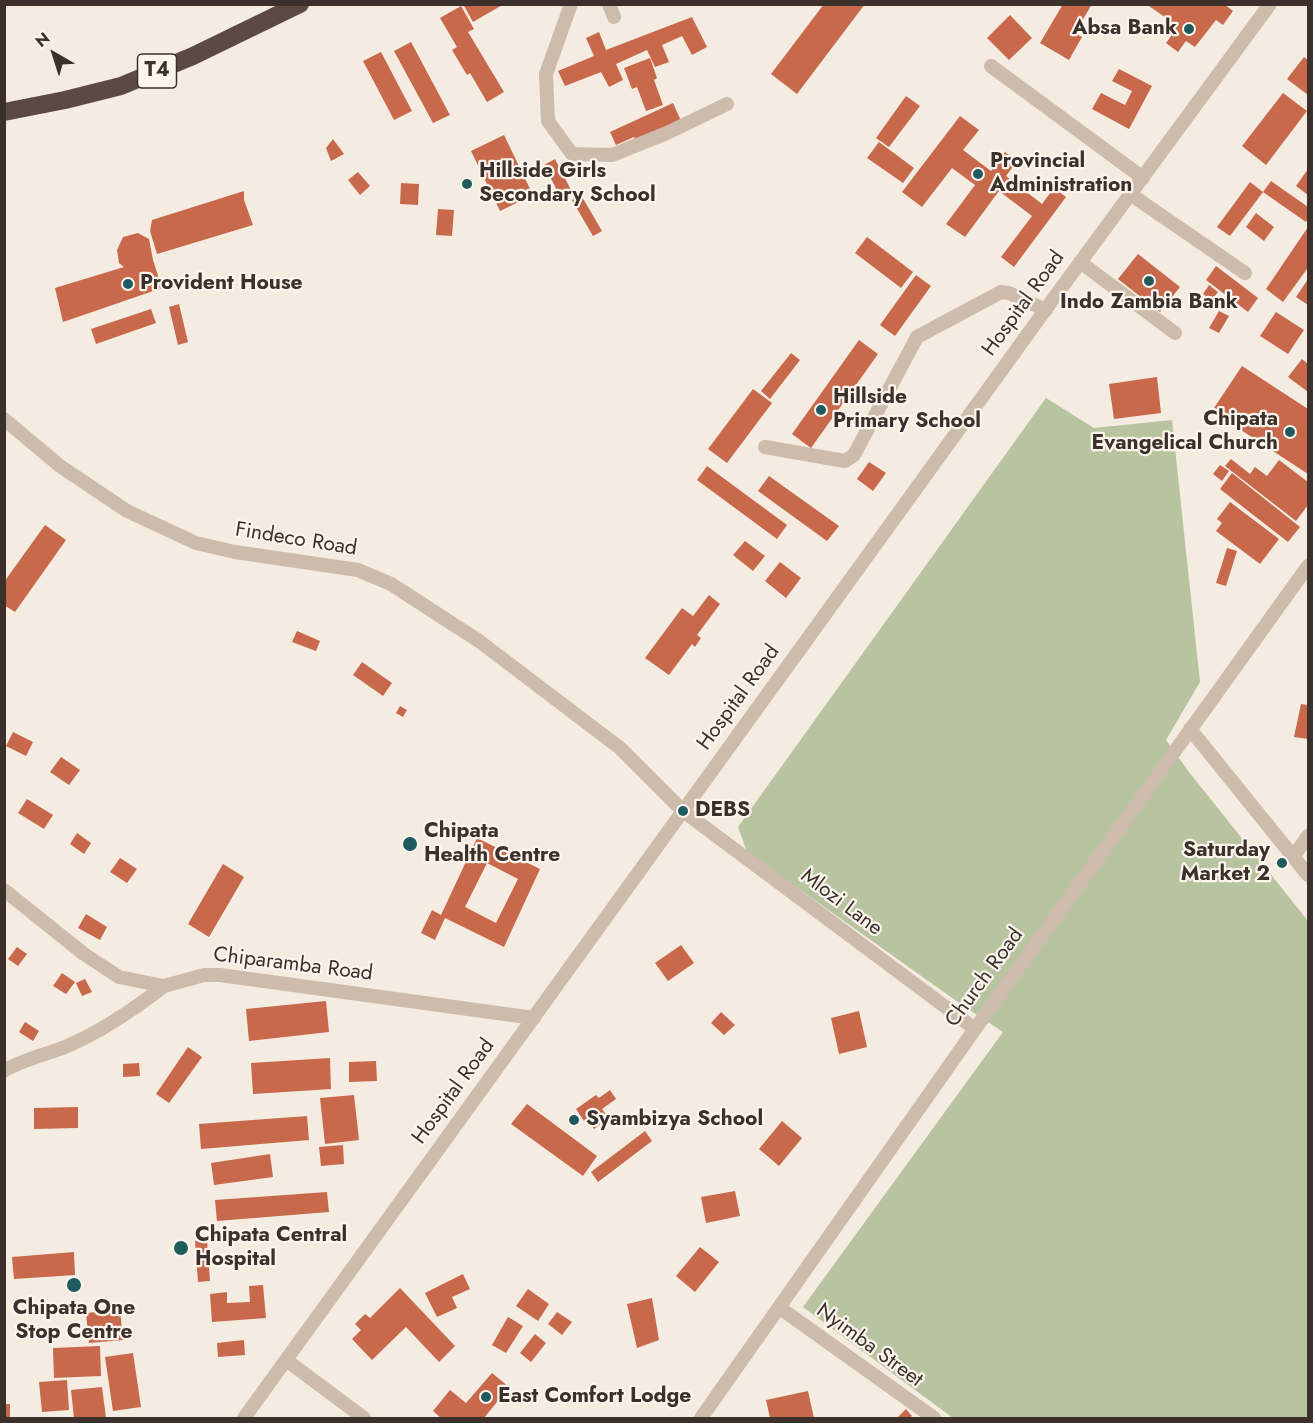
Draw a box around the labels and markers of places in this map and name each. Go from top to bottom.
place label: Absa Bank [1072,16,1177,42]
marker: Absa Bank [1182,22,1196,36]
place label: Provincial Administration [990,149,1132,199]
place label: Hillside Girls Secondary School [479,159,656,209]
marker: Provincial Administration [971,167,985,181]
marker: Hillside Girls Secondary School [460,177,474,191]
place label: Provident House [140,271,303,297]
marker: Indo Zambia Bank [1142,274,1156,288]
marker: Provident House [121,277,135,291]
place label: Indo Zambia Bank [1060,290,1238,316]
place label: Hillside Primary School [833,385,981,435]
marker: Hillside Primary School [814,403,828,417]
place label: Chipata Evangelical Church [1092,407,1278,457]
marker: Chipata Evangelical Church [1283,425,1297,439]
place label: DEBS [695,798,750,824]
marker: DEBS [676,804,690,818]
place label: Chipata Health Centre [424,819,560,869]
marker: Chipata Health Centre [401,835,419,853]
place label: Saturday Market 2 [1181,838,1270,888]
marker: Saturday Market 2 [1275,856,1289,870]
place label: Syambizya School [586,1107,763,1133]
marker: Syambizya School [567,1113,581,1127]
place label: Chipata Central Hospital [195,1223,347,1273]
marker: Chipata Central Hospital [172,1239,190,1257]
marker: Chipata One Stop Centre [65,1276,83,1294]
place label: Chipata One Stop Centre [13,1296,135,1346]
place label: East Comfort Lodge [498,1384,691,1410]
marker: East Comfort Lodge [479,1390,493,1404]

